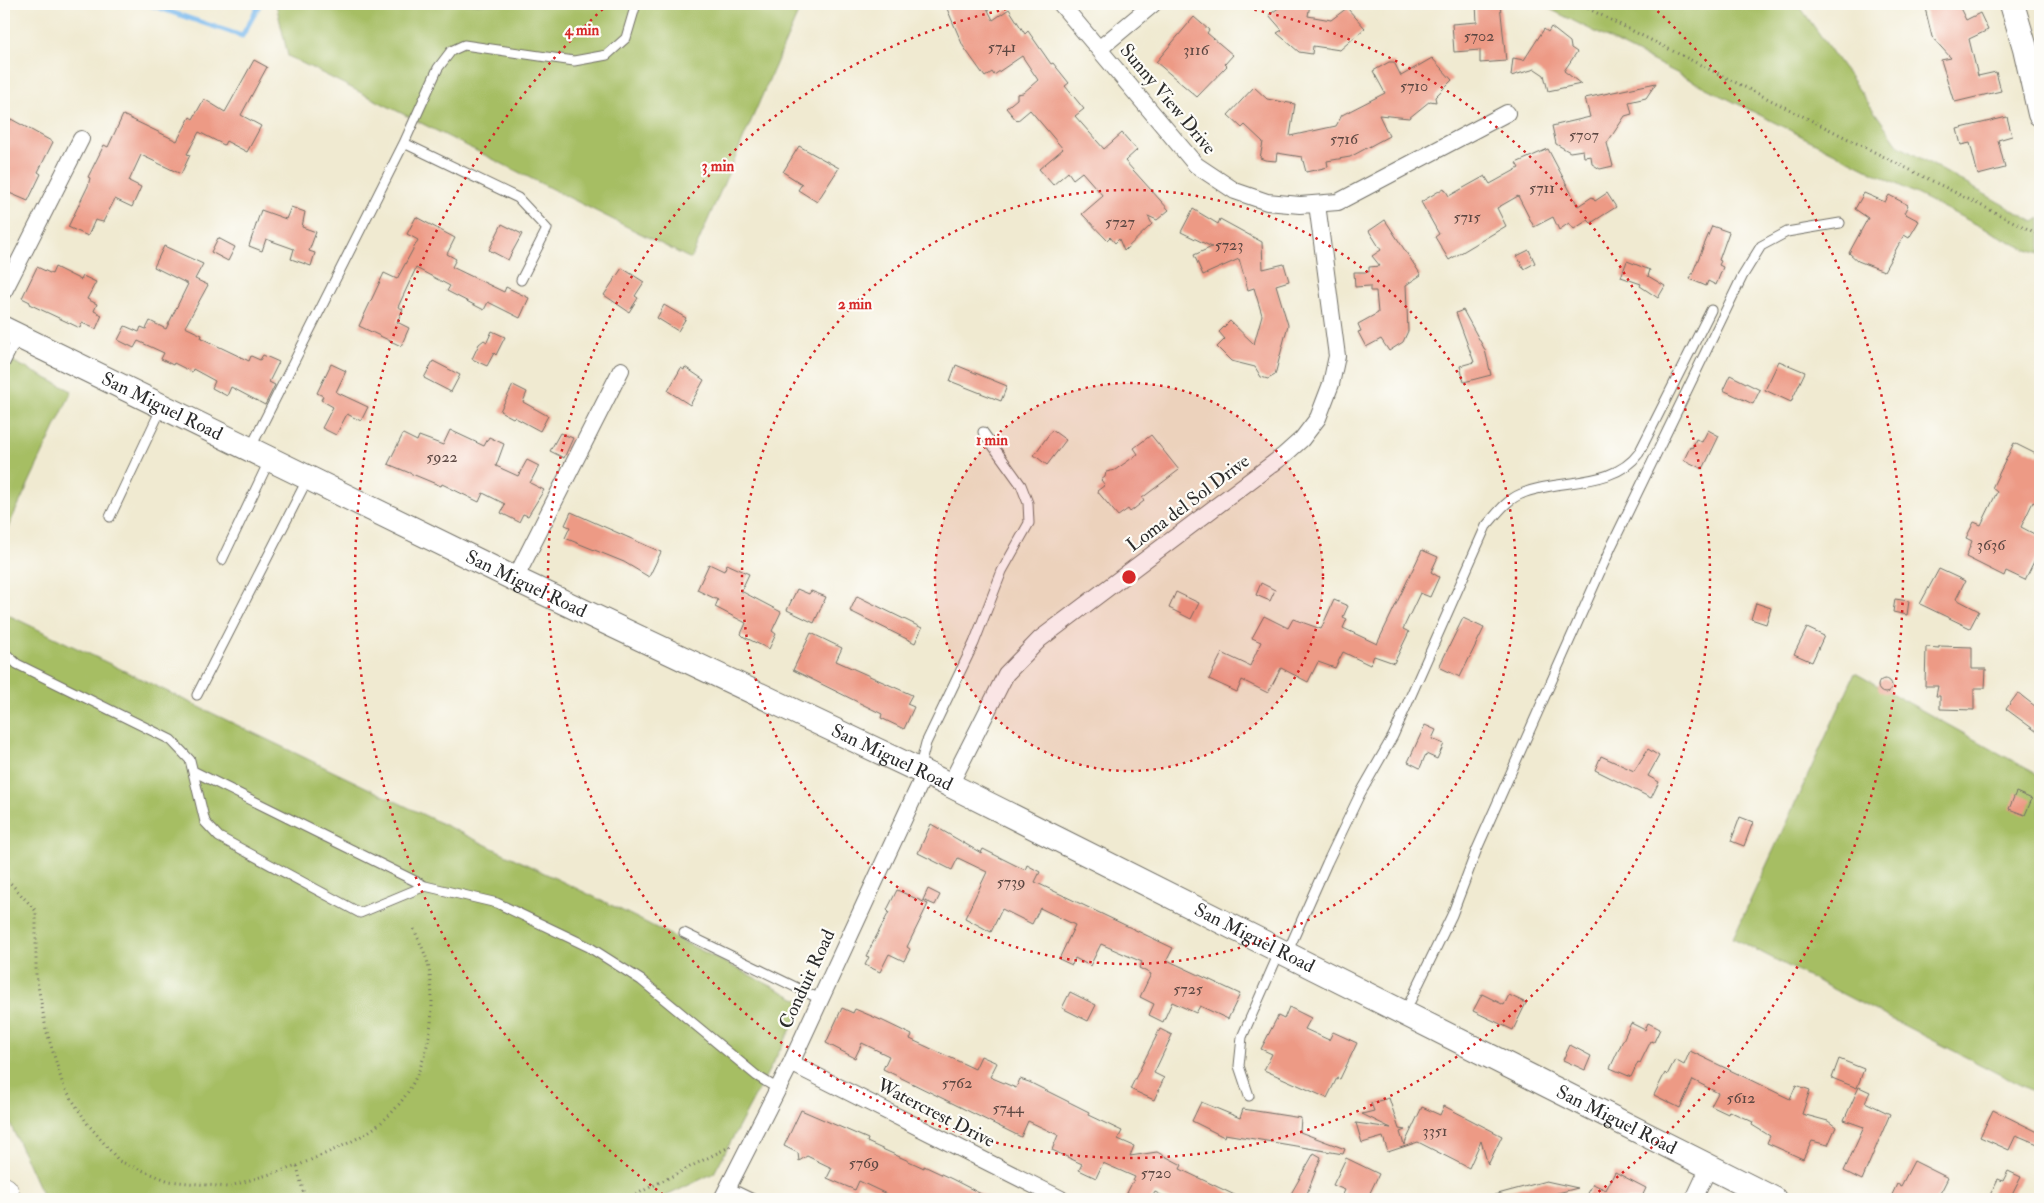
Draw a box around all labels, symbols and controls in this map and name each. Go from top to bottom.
text: 4 min [564,21,600,40]
house number: 5702 [1464,26,1494,46]
house number: 5741 [988,37,1016,57]
street label: Sunny View Drive [1115,39,1221,159]
house number: 3116 [1183,40,1210,60]
house number: 5710 [1400,76,1428,96]
house number: 5707 [1569,125,1600,145]
house number: 5716 [1330,129,1359,149]
text: 3 min [702,157,734,176]
house number: 5711 [1529,178,1555,198]
house number: 5715 [1453,207,1481,227]
house number: 5727 [1105,212,1136,232]
house number: 5723 [1215,235,1243,255]
text: 2 min [838,295,872,314]
street label: San Miguel Road [98,367,227,446]
text: 1 min [976,431,1008,450]
house number: 5922 [426,447,458,467]
street label: Loma del Sol Drive [1122,449,1254,557]
house number: 3636 [1977,535,2006,555]
street label: San Miguel Road [462,545,591,623]
centre of rings [1120,568,1138,586]
street label: San Miguel Road [827,719,957,797]
house number: 5739 [997,872,1025,892]
street label: San Miguel Road [1190,898,1319,979]
street label: Conduit Road [774,925,841,1032]
house number: 5725 [1173,979,1203,999]
street label: Watercrest Drive [872,1072,999,1153]
house number: 5762 [942,1073,972,1093]
street label: San Miguel Road [1552,1080,1681,1160]
house number: 5612 [1727,1088,1755,1108]
house number: 5744 [992,1098,1025,1118]
house number: 3351 [1422,1121,1448,1141]
house number: 5769 [849,1153,879,1173]
house number: 5720 [1141,1163,1171,1183]

